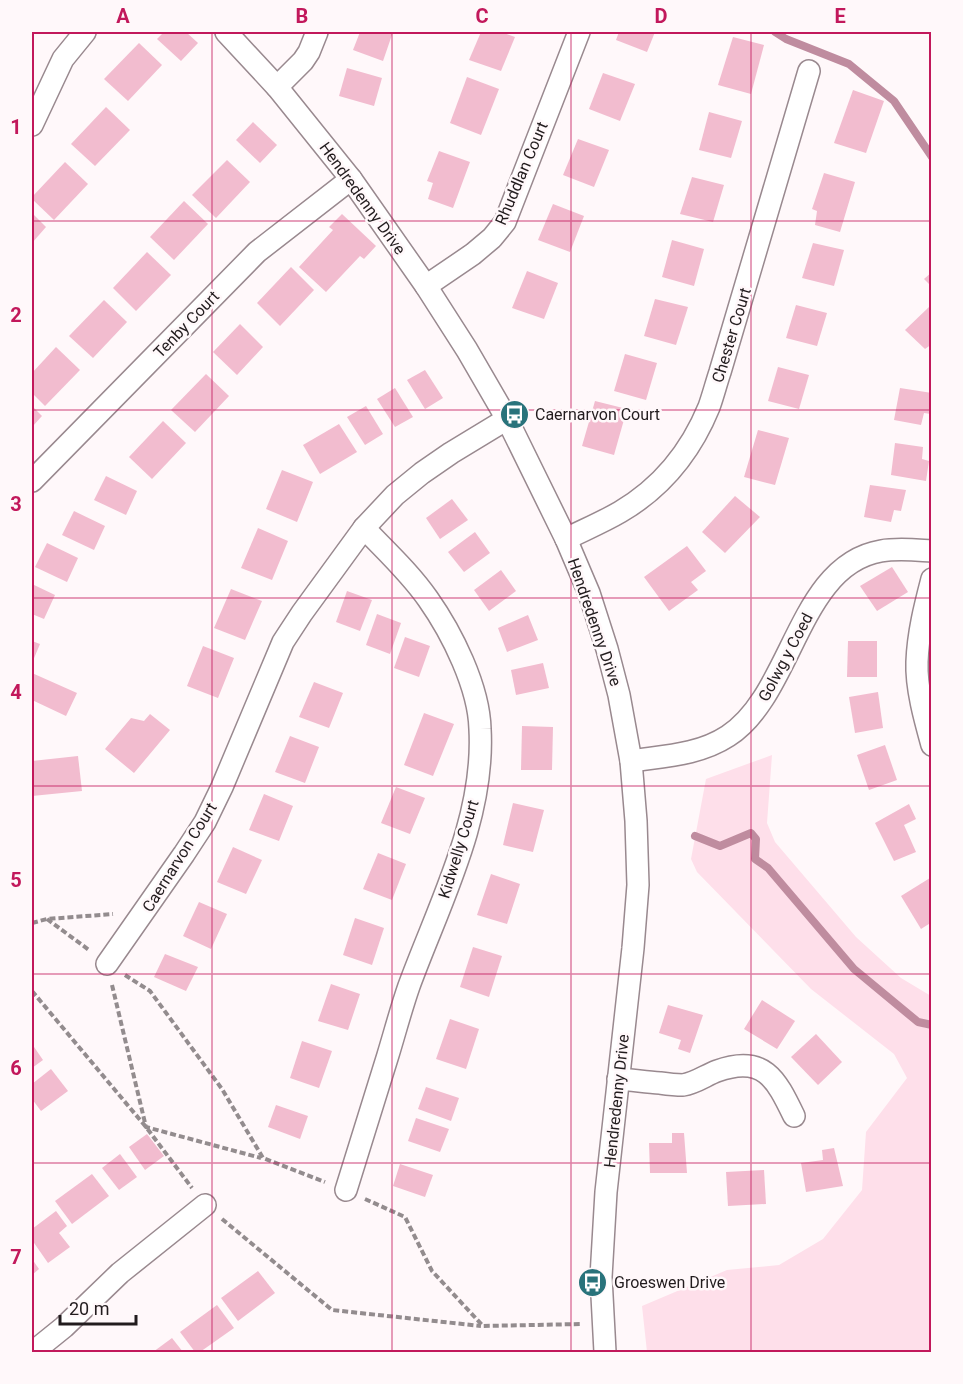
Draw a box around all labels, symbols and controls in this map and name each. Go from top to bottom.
text: A [116,4,130,28]
text: B [296,4,308,28]
text: C [475,4,489,28]
text: D [655,4,668,28]
text: E [834,4,846,28]
text: 1 [10,115,22,139]
street label: Rhuddlan Court [491,119,552,228]
street label: Hendredenny Drive [315,138,410,258]
street label: Chester Court [708,285,755,385]
street label: Tenby Court [150,287,223,362]
text: 2 [10,303,22,327]
bus stop icon: Caernarvon Court [498,398,530,430]
place label: Caernarvon Court [535,405,660,424]
text: 3 [10,492,22,516]
street label: Hendredenny Drive [564,556,625,689]
street label: Golwg y Coed [754,610,817,705]
text: 4 [10,680,22,704]
street label: Kidwelly Court [434,798,483,901]
street label: Caernarvon Court [138,799,221,915]
text: 5 [10,868,22,892]
street label: Hendredenny Drive [600,1033,633,1169]
text: 6 [10,1056,22,1080]
text: 7 [10,1245,22,1269]
bus stop icon: Groeswen Drive [577,1266,609,1298]
place label: Groeswen Drive [614,1273,725,1292]
scale bar [60,1288,136,1326]
text: 20 m [69,1298,109,1319]

